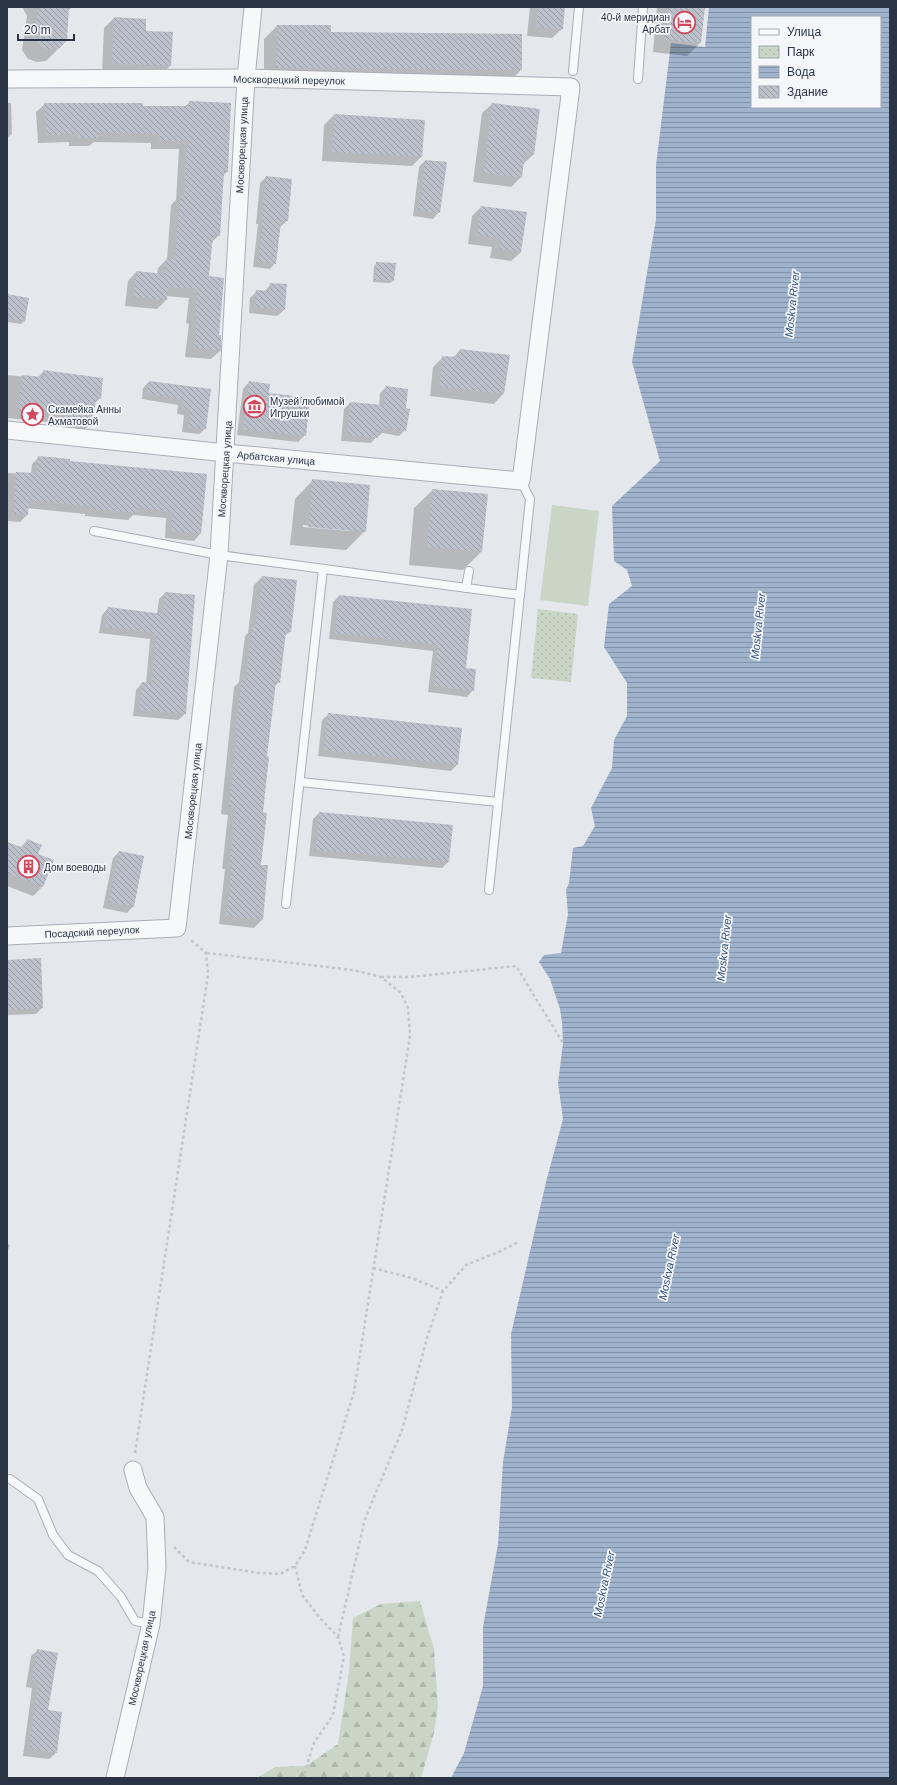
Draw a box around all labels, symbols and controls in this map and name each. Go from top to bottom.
hotel icon: 40-й меридиан Арбат [672,10,698,36]
place label: 40-й меридиан Арбат [601,12,670,35]
scale bar [18,16,74,42]
legend [751,16,881,108]
text: 20 m [24,23,51,37]
text: Улица [787,25,821,39]
text: Парк [787,45,815,59]
text: Вода [787,65,815,79]
street label: Москворецкий переулок [233,74,346,86]
text: Здание [787,85,828,99]
street label: Москворецкая улица [234,96,250,194]
water label: Moskva River [783,269,802,338]
museum icon: Музей любимой Игрушки [242,394,268,420]
place label: Музей любимой Игрушки [270,396,345,419]
place icon: Скамейка Анны Ахматовой [20,402,46,428]
place label: Скамейка Анны Ахматовой [48,404,121,427]
street label: Москворецкая улица [216,420,234,518]
street label: Арбатская улица [236,449,316,467]
water label: Moskva River [749,591,768,660]
street label: Москворецкая улица [182,742,204,840]
building icon: Дом воеводы [16,854,42,880]
place label: Дом воеводы [44,862,106,873]
water label: Moskva River [715,913,734,982]
street label: Посадский переулок [44,924,140,940]
water label: Moskva River [656,1232,682,1301]
water label: Moskva River [591,1549,617,1618]
street label: Москворецкая улица [127,1609,158,1707]

